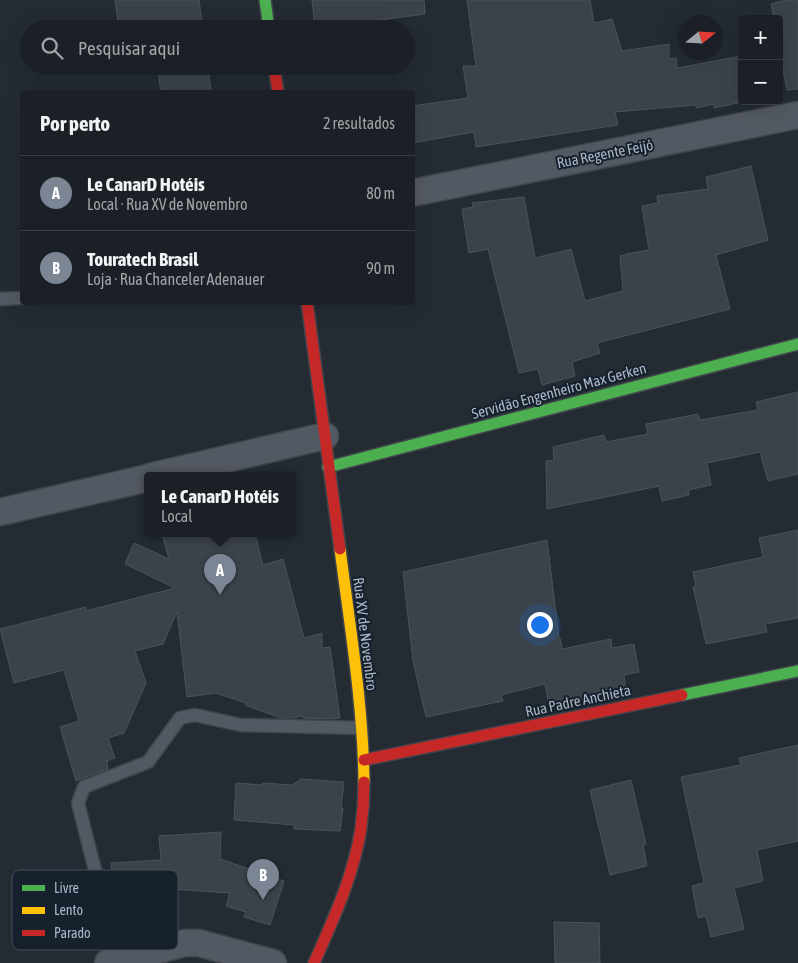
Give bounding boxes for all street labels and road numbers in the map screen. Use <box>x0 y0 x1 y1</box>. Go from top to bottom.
street label: Rua Regente Feijó <box>555 136 655 171</box>
street label: Servidão Engenheiro Max Gerken <box>470 359 648 422</box>
street label: Rua XV de Novembro <box>350 576 381 691</box>
street label: Rua Padre Anchieta <box>524 681 632 720</box>

